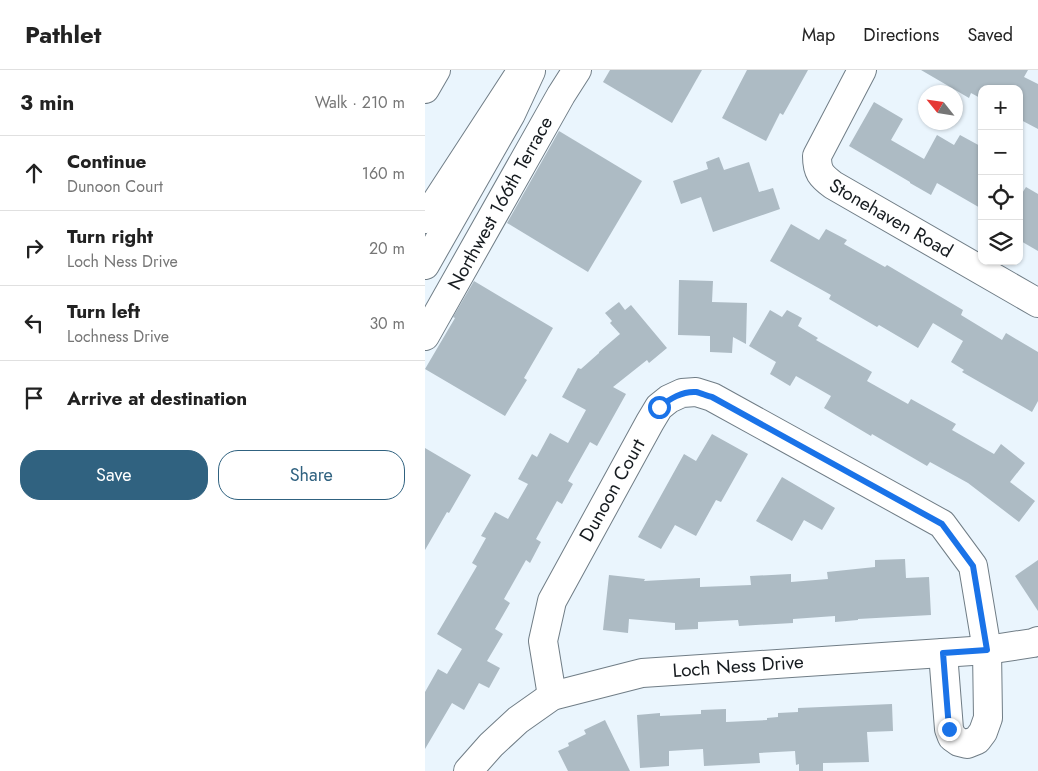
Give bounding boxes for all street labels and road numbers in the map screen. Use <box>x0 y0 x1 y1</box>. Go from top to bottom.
street label: Northwest 166th Terrace <box>441 111 559 295</box>
street label: Stonehaven Road <box>824 172 958 264</box>
street label: Dunoon Court <box>573 433 652 546</box>
street label: Loch Ness Drive <box>671 648 805 684</box>

